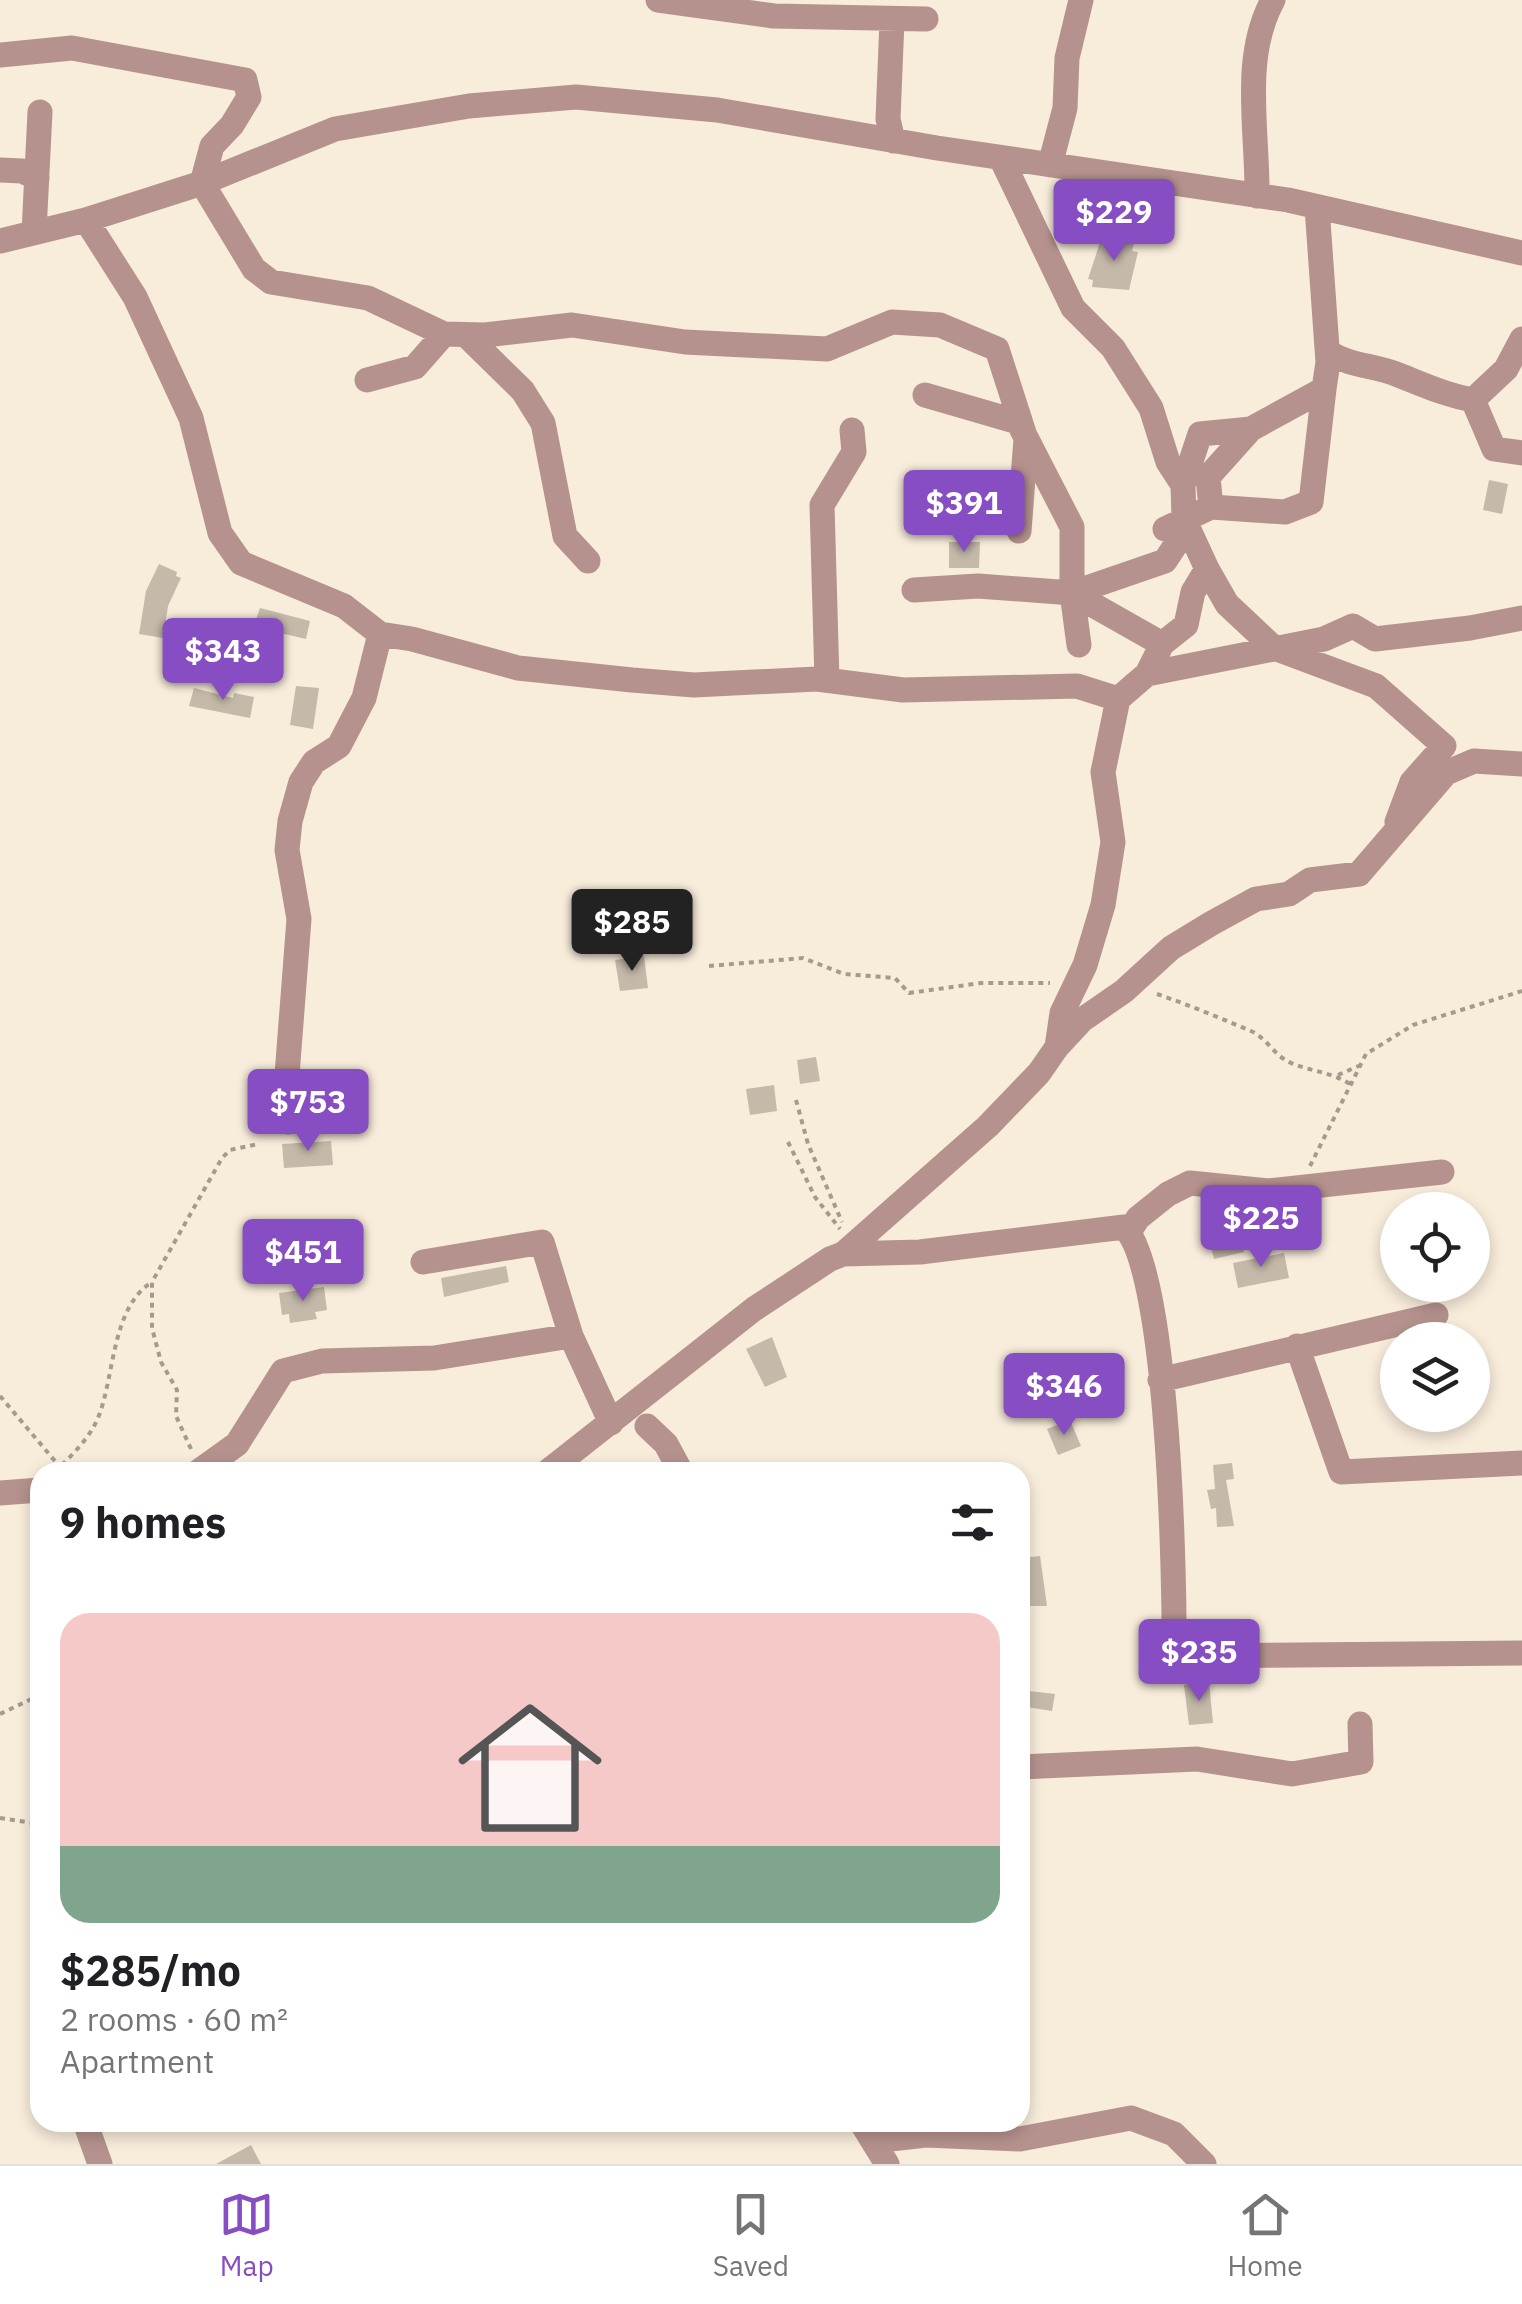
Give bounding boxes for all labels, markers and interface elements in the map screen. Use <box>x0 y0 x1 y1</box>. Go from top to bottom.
pin: $229 <box>1055 179 1173 264</box>
text: $229 <box>1076 190 1152 232</box>
pin: $391 <box>905 470 1023 555</box>
text: $391 <box>926 481 1002 523</box>
pin: $343 <box>164 618 282 703</box>
text: $343 <box>185 629 261 671</box>
pin: $285 <box>573 889 691 974</box>
text: $285 <box>594 900 670 942</box>
pin: $753 <box>249 1069 367 1154</box>
text: $753 <box>270 1080 346 1122</box>
pin: $225 <box>1202 1185 1320 1270</box>
map controls <box>1380 1192 1490 1432</box>
button: locate <box>1380 1192 1490 1302</box>
text: $225 <box>1223 1196 1299 1238</box>
pin: $451 <box>244 1219 362 1304</box>
text: $451 <box>265 1230 341 1272</box>
button: layers <box>1380 1322 1490 1432</box>
pin: $346 <box>1005 1353 1123 1438</box>
text: $346 <box>1026 1364 1102 1406</box>
text: 9 homes <box>60 1495 226 1550</box>
icon: filters <box>945 1495 1000 1550</box>
pin: $235 <box>1140 1619 1258 1704</box>
text: $235 <box>1161 1630 1237 1672</box>
icon: home <box>440 1678 620 1858</box>
text: $285/mo <box>60 1943 241 1998</box>
text: 2 rooms · 60 m² <box>60 1998 288 2040</box>
text: Apartment <box>60 2040 214 2082</box>
tab: Map <box>219 2187 274 2284</box>
tab: Saved <box>713 2187 789 2284</box>
tab: Home <box>1227 2187 1303 2284</box>

